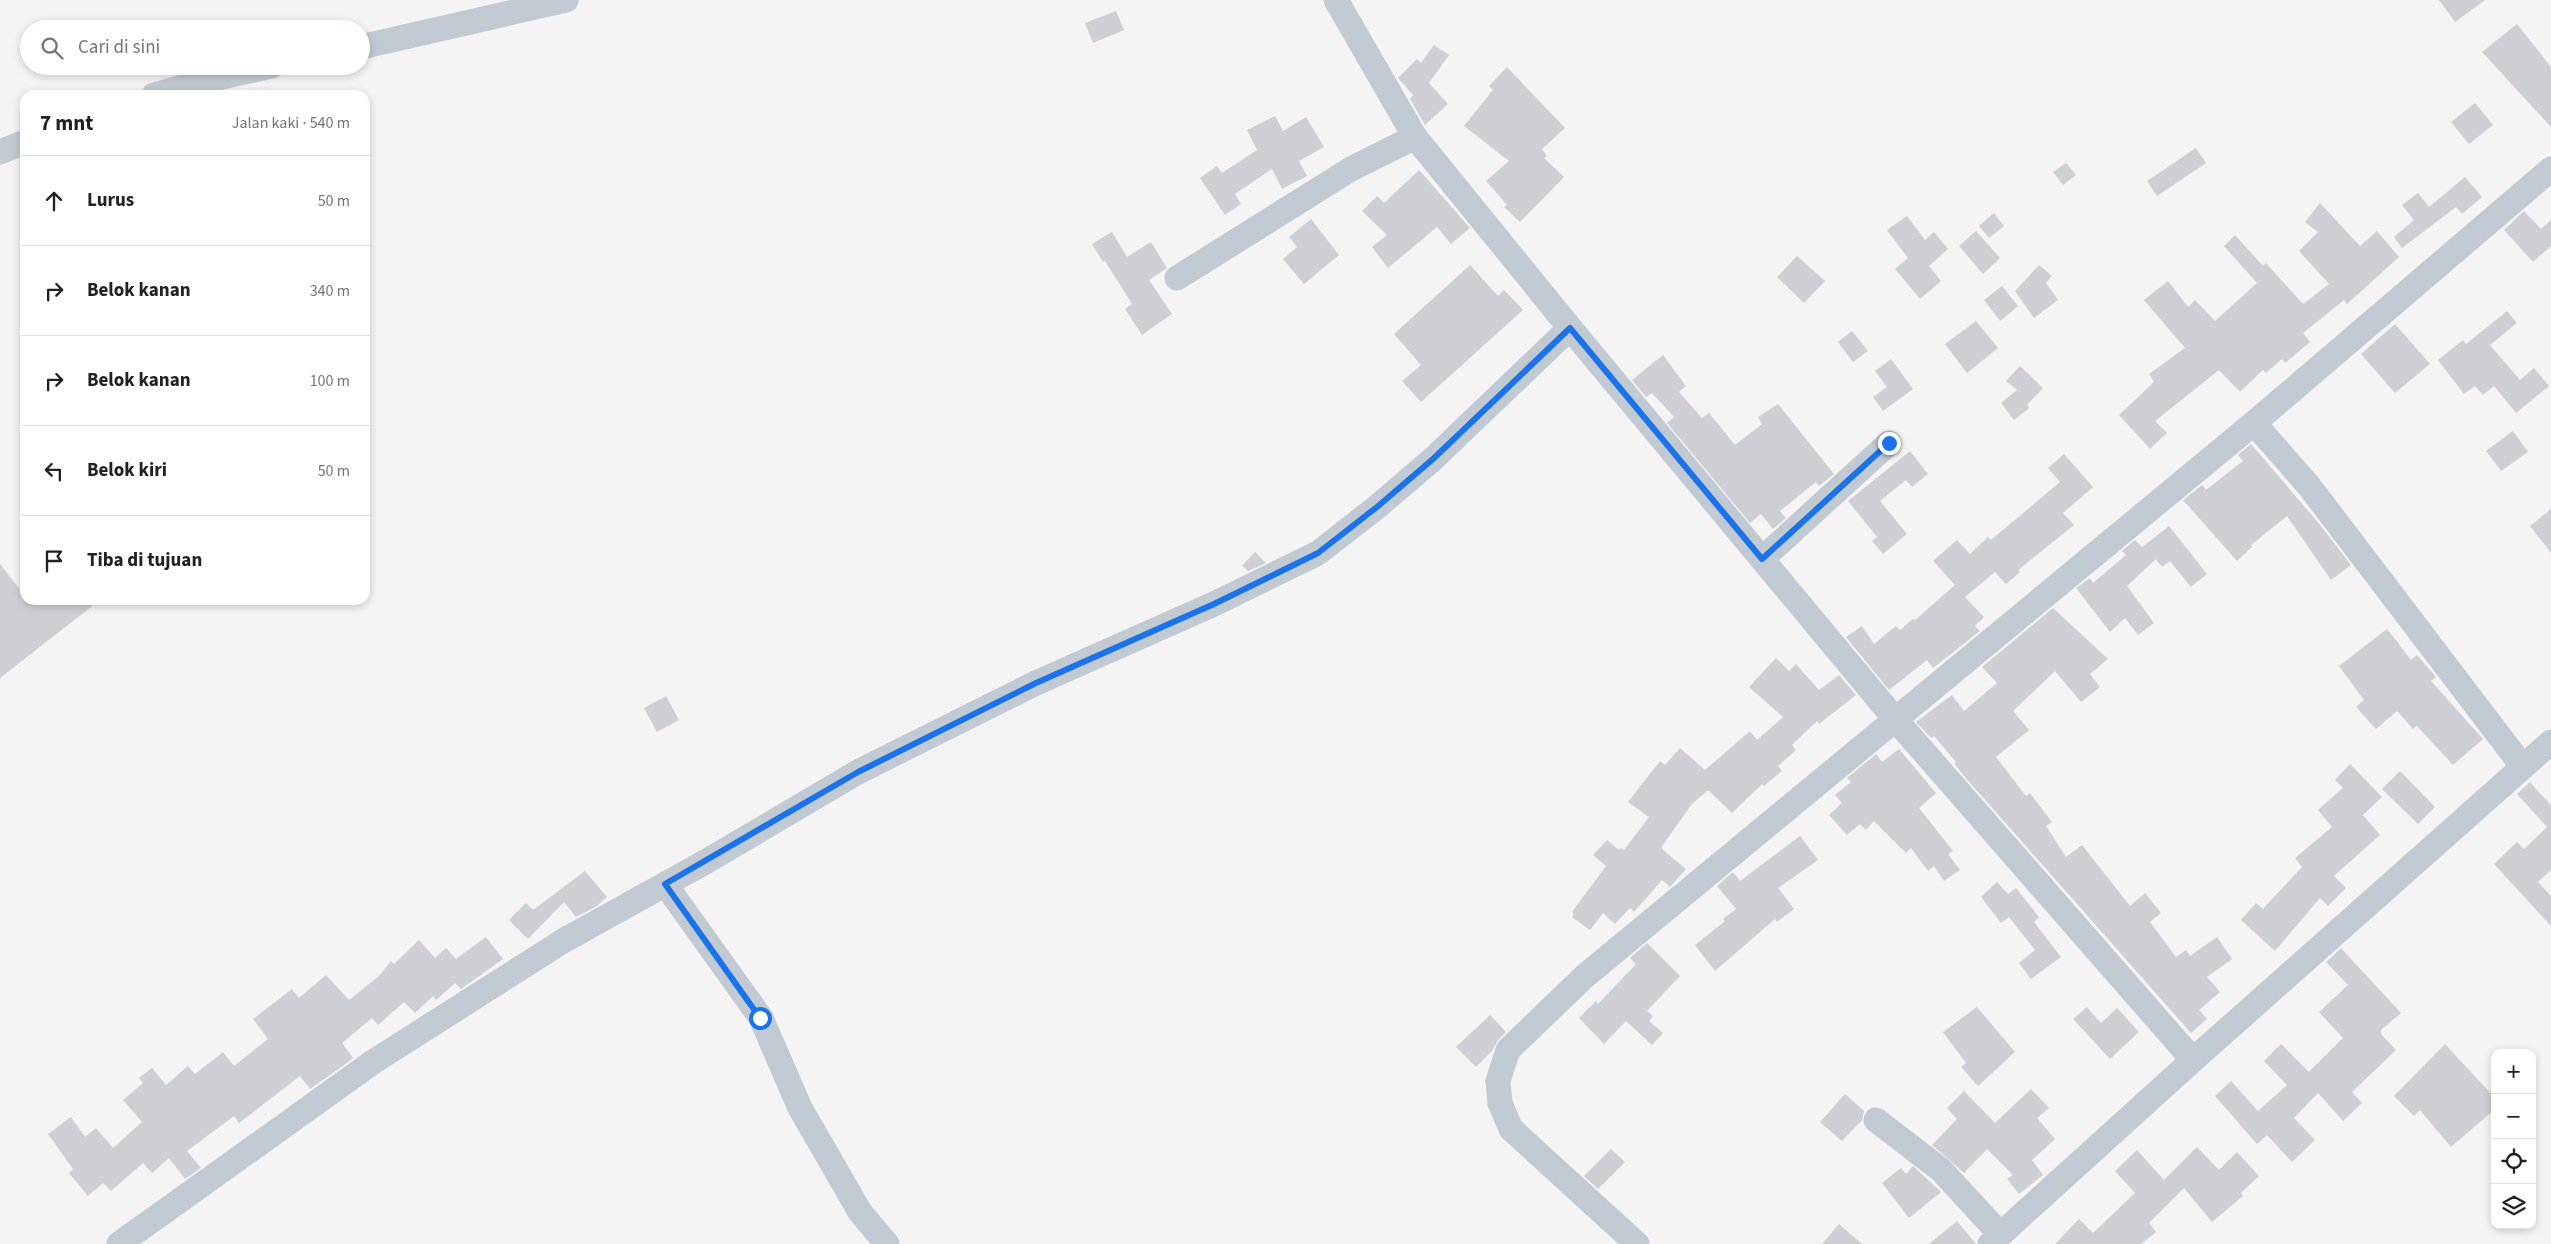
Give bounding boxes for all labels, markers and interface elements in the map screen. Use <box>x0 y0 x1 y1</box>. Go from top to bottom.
search box <box>20 20 370 75</box>
icon: search <box>38 34 66 62</box>
text: Cari di sini <box>78 34 160 61</box>
text: 7 mnt <box>40 108 93 138</box>
text: Jalan kaki · 540 m <box>232 112 350 134</box>
icon: ahead <box>40 187 68 215</box>
text: Lurus <box>87 187 134 214</box>
text: 50 m <box>318 190 350 212</box>
icon: right <box>40 277 68 305</box>
text: Belok kanan <box>87 277 191 304</box>
text: 340 m <box>310 280 350 302</box>
icon: right <box>40 367 68 395</box>
text: Belok kanan <box>87 367 191 394</box>
text: 100 m <box>310 370 350 392</box>
route end <box>1878 432 1901 455</box>
icon: left <box>40 457 68 485</box>
text: Belok kiri <box>87 457 167 484</box>
text: 50 m <box>318 460 350 482</box>
icon: arrive <box>40 547 68 575</box>
text: Tiba di tujuan <box>87 547 202 574</box>
route start <box>749 1007 772 1030</box>
map controls <box>2491 1049 2536 1229</box>
button: + <box>2491 1049 2536 1094</box>
button: − <box>2491 1094 2536 1139</box>
button: locate <box>2491 1139 2536 1184</box>
button: layers <box>2491 1184 2536 1229</box>

